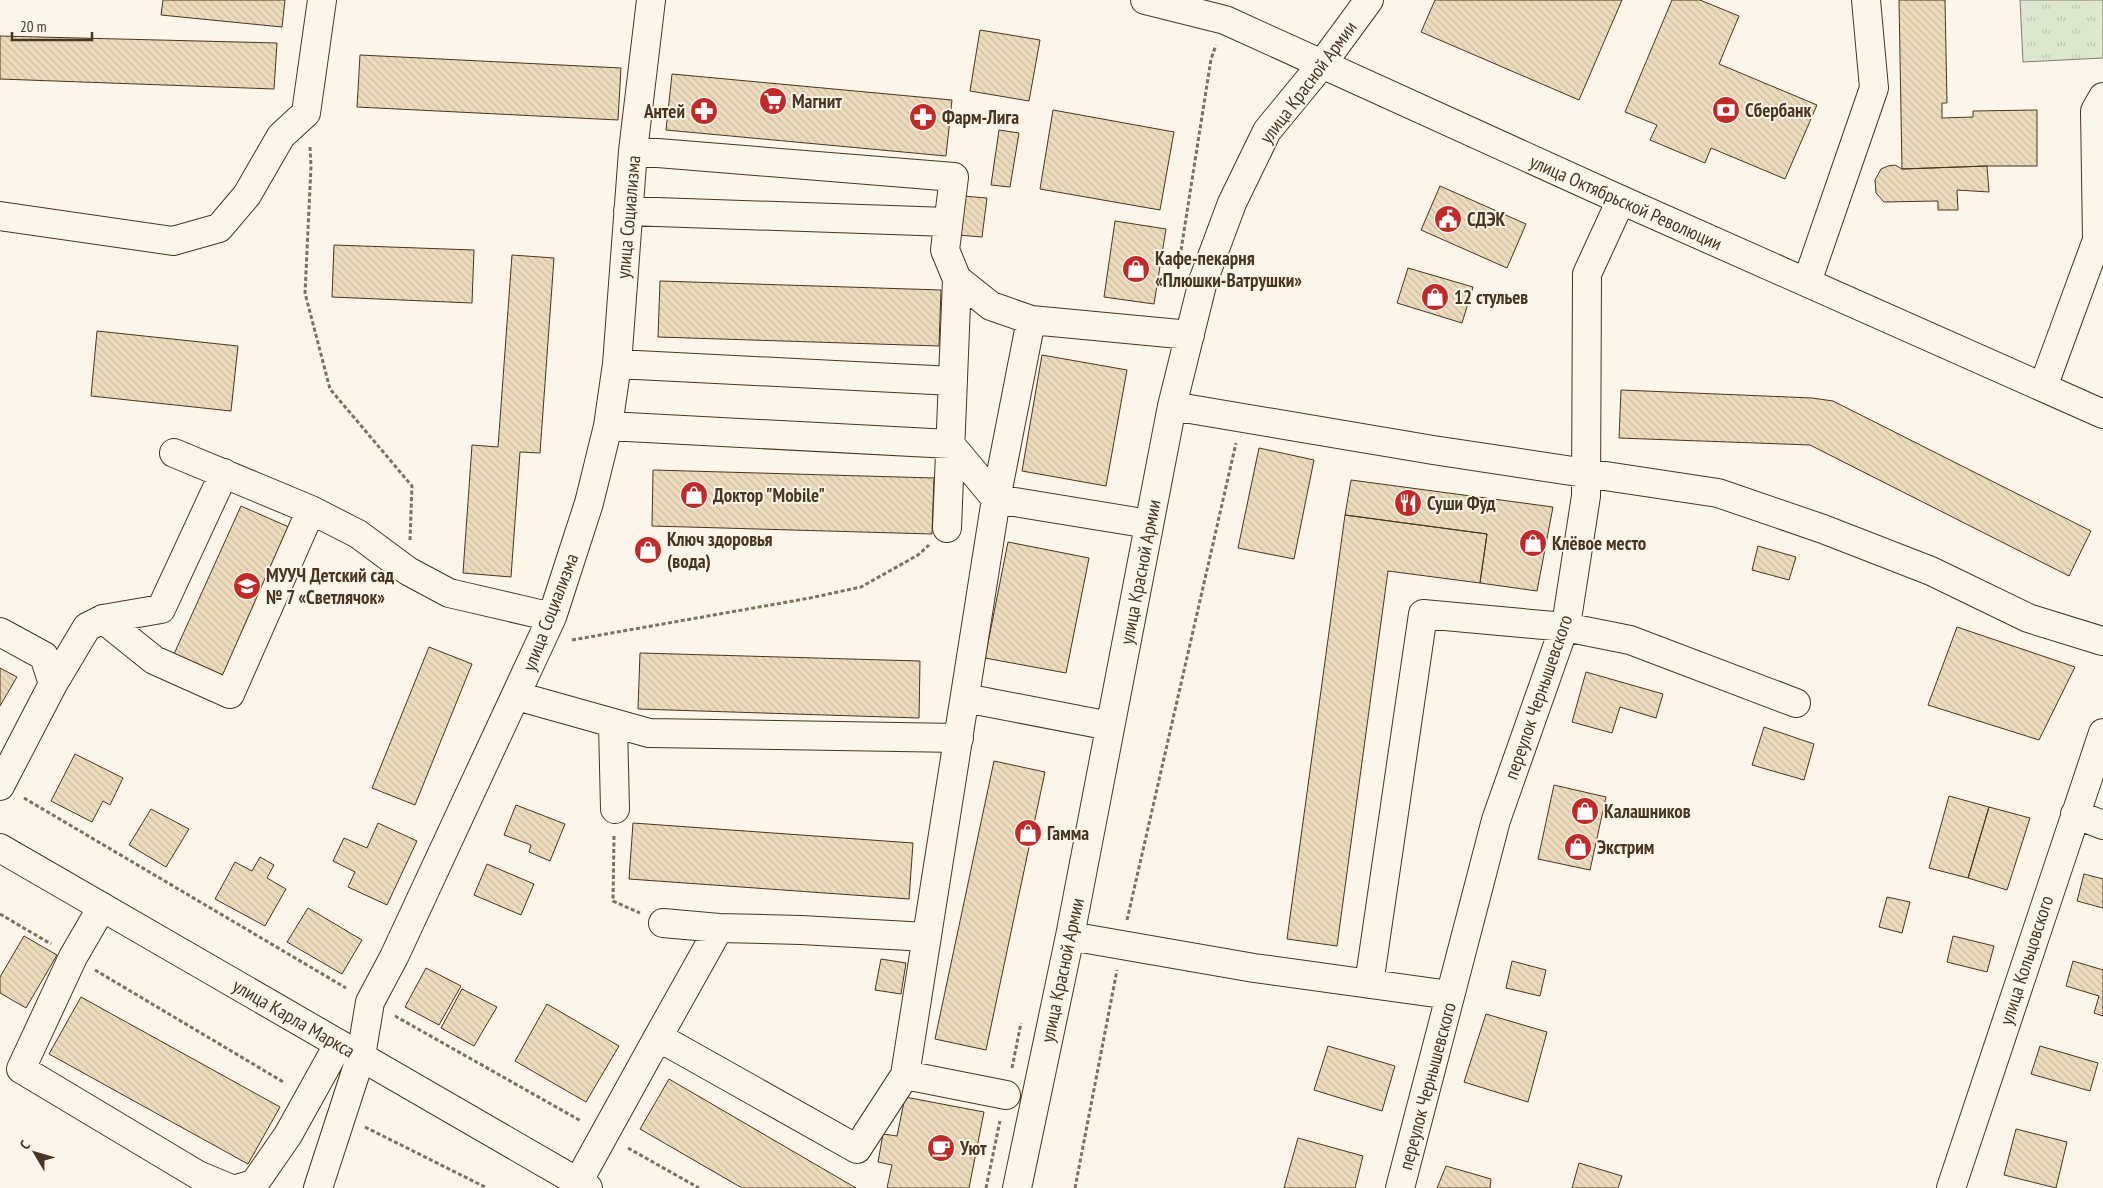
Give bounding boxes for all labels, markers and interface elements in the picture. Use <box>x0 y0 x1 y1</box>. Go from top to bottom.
scale bar <box>12 10 92 42</box>
street label: улица Красной Армии <box>1254 16 1362 148</box>
text: 20 m <box>20 17 46 36</box>
supermarket icon: Магнит <box>758 86 788 116</box>
place label: Магнит <box>792 89 842 113</box>
bank icon: Сбербанк <box>1711 95 1741 125</box>
pharmacy icon: Антей <box>689 96 719 126</box>
place label: Сбербанк <box>1745 98 1812 122</box>
place label: Антей <box>643 99 685 123</box>
pharmacy icon: Фарм-Лига <box>908 102 938 132</box>
place label: Фарм-Лига <box>942 105 1019 129</box>
street label: улица Октябрьской Революции <box>1526 149 1726 255</box>
street label: улица Социализма <box>611 154 645 280</box>
public building icon: СДЭК <box>1433 204 1463 234</box>
place label: СДЭК <box>1467 207 1506 231</box>
place label: Кафе-пекарня «Плюшки-Ватрушки» <box>1155 246 1302 292</box>
shop icon: Кафе-пекарня «Плюшки-Ватрушки» <box>1121 254 1151 284</box>
shop icon: 12 стульев <box>1420 282 1450 312</box>
place label: 12 стульев <box>1454 285 1528 309</box>
shop icon: Доктор "Mobile" <box>679 480 709 510</box>
place label: Доктор "Mobile" <box>713 483 825 507</box>
restaurant icon: Суши Фуд <box>1393 488 1423 518</box>
place label: Суши Фуд <box>1427 491 1496 515</box>
street label: улица Красной Армии <box>1114 497 1166 647</box>
place label: Ключ здоровья (вода) <box>667 527 773 573</box>
shop icon: Клёвое место <box>1518 528 1548 558</box>
place label: Клёвое место <box>1552 531 1646 555</box>
shop icon: Ключ здоровья (вода) <box>633 535 663 565</box>
street label: улица Социализма <box>517 550 583 674</box>
place label: МУУЧ Детский сад № 7 «Светлячок» <box>266 563 394 609</box>
school or university icon: МУУЧ Детский сад № 7 «Светлячок» <box>232 571 262 601</box>
street label: переулок Чернышевского <box>1499 612 1577 782</box>
shop icon: Калашников <box>1570 796 1600 826</box>
place label: Калашников <box>1604 799 1691 823</box>
shop icon: Гамма <box>1013 818 1043 848</box>
place label: Гамма <box>1047 821 1089 845</box>
shop icon: Экстрим <box>1563 832 1593 862</box>
place label: Экстрим <box>1597 835 1654 859</box>
street label: улица Кольцовского <box>1994 892 2058 1028</box>
street label: улица Красной Армии <box>1035 896 1089 1044</box>
street label: улица Карла Маркса <box>229 973 359 1063</box>
street label: переулок Чернышевского <box>1393 1000 1461 1172</box>
north arrow <box>10 1128 60 1178</box>
cafe icon: Уют <box>926 1133 956 1163</box>
text: С <box>16 1136 34 1153</box>
place label: Уют <box>959 1136 987 1160</box>

